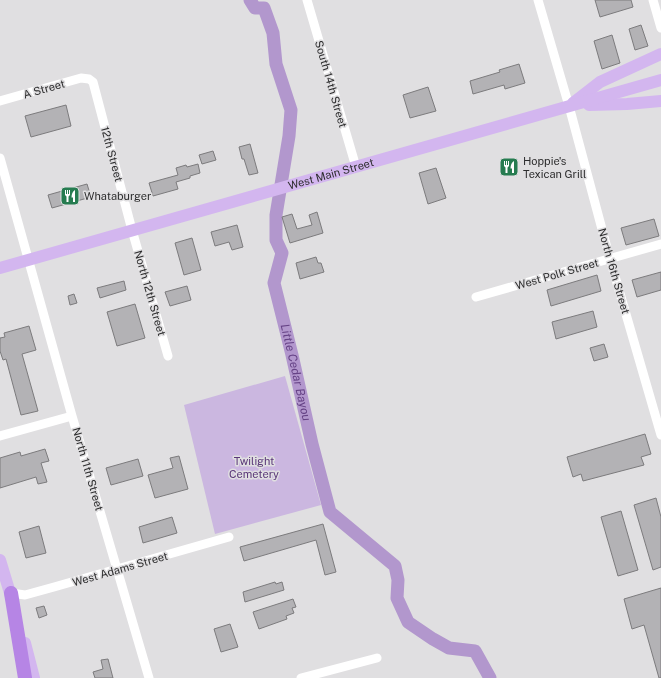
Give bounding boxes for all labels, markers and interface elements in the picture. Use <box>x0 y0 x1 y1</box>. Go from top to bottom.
street label: South 14th Street <box>313 39 349 129</box>
street label: A Street <box>22 77 66 101</box>
street label: 12th Street <box>99 125 125 183</box>
place label: Hoppie's Texican Grill <box>523 155 586 180</box>
street label: West Main Street <box>287 156 375 192</box>
restaurant icon: Hoppie's Texican Grill <box>498 156 520 178</box>
restaurant icon: Whataburger <box>59 185 81 207</box>
place label: Whataburger <box>84 190 151 202</box>
street label: North 16th Street <box>596 227 632 315</box>
street label: North 12th Street <box>132 249 168 337</box>
street label: West Polk Street <box>514 256 600 292</box>
water label: Little Cedar Bayou <box>277 322 314 423</box>
street label: North 11th Street <box>70 426 106 512</box>
park label: Twilight Cemetery <box>229 455 279 480</box>
street label: West Adams Street <box>71 550 169 588</box>

